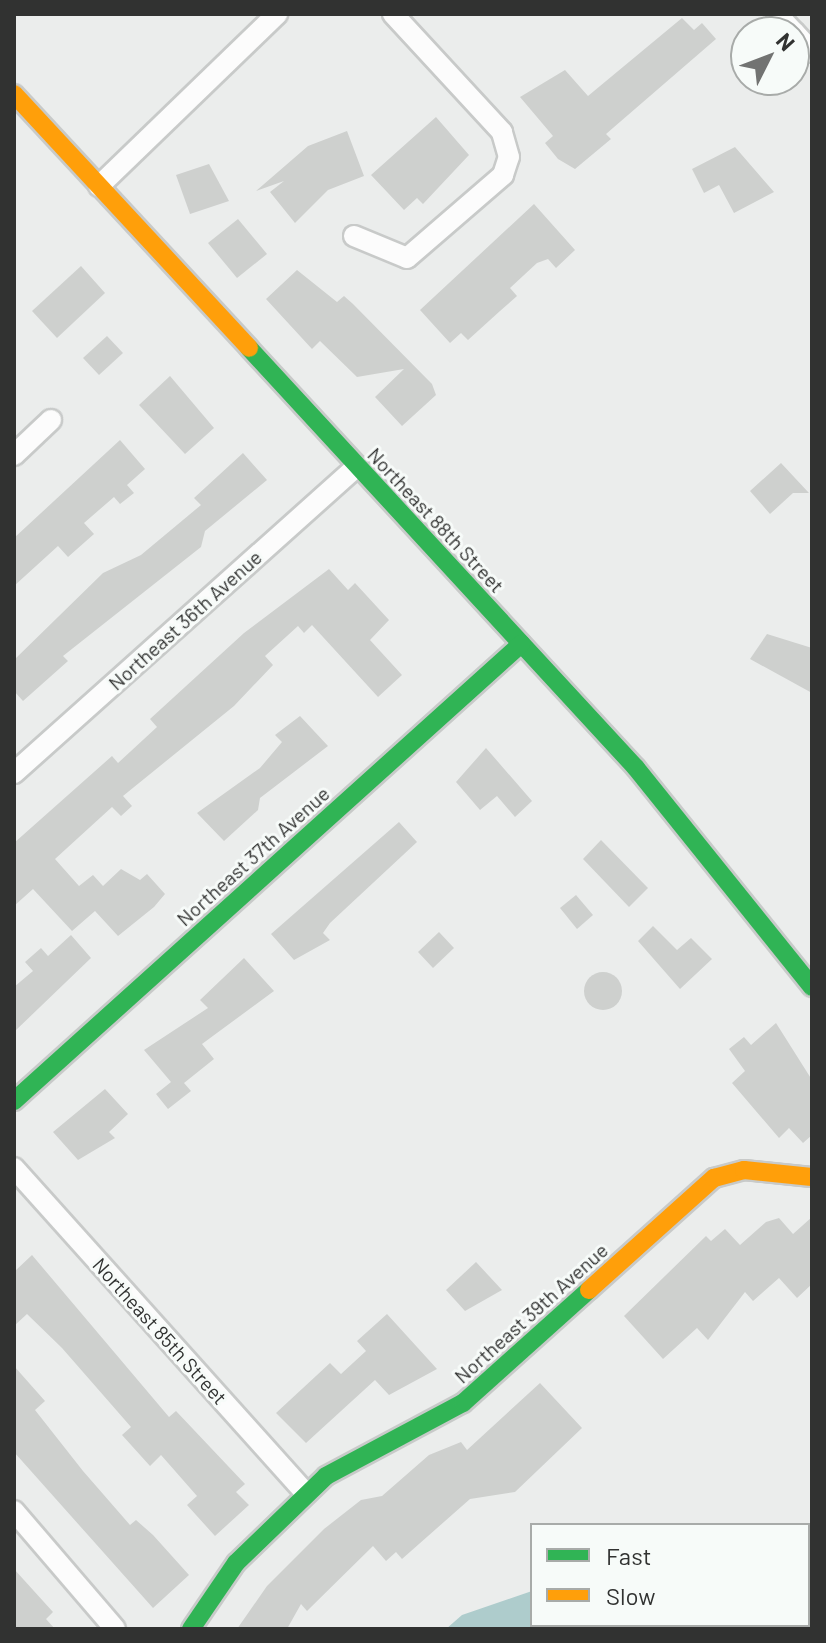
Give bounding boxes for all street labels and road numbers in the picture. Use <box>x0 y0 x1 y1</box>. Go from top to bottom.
street label: Northeast 88th Street <box>363 443 509 597</box>
street label: Northeast 36th Avenue <box>103 545 267 695</box>
street label: Northeast 37th Avenue <box>172 781 334 931</box>
street label: Northeast 39th Avenue <box>449 1238 613 1388</box>
street label: Northeast 85th Street <box>88 1253 232 1409</box>

